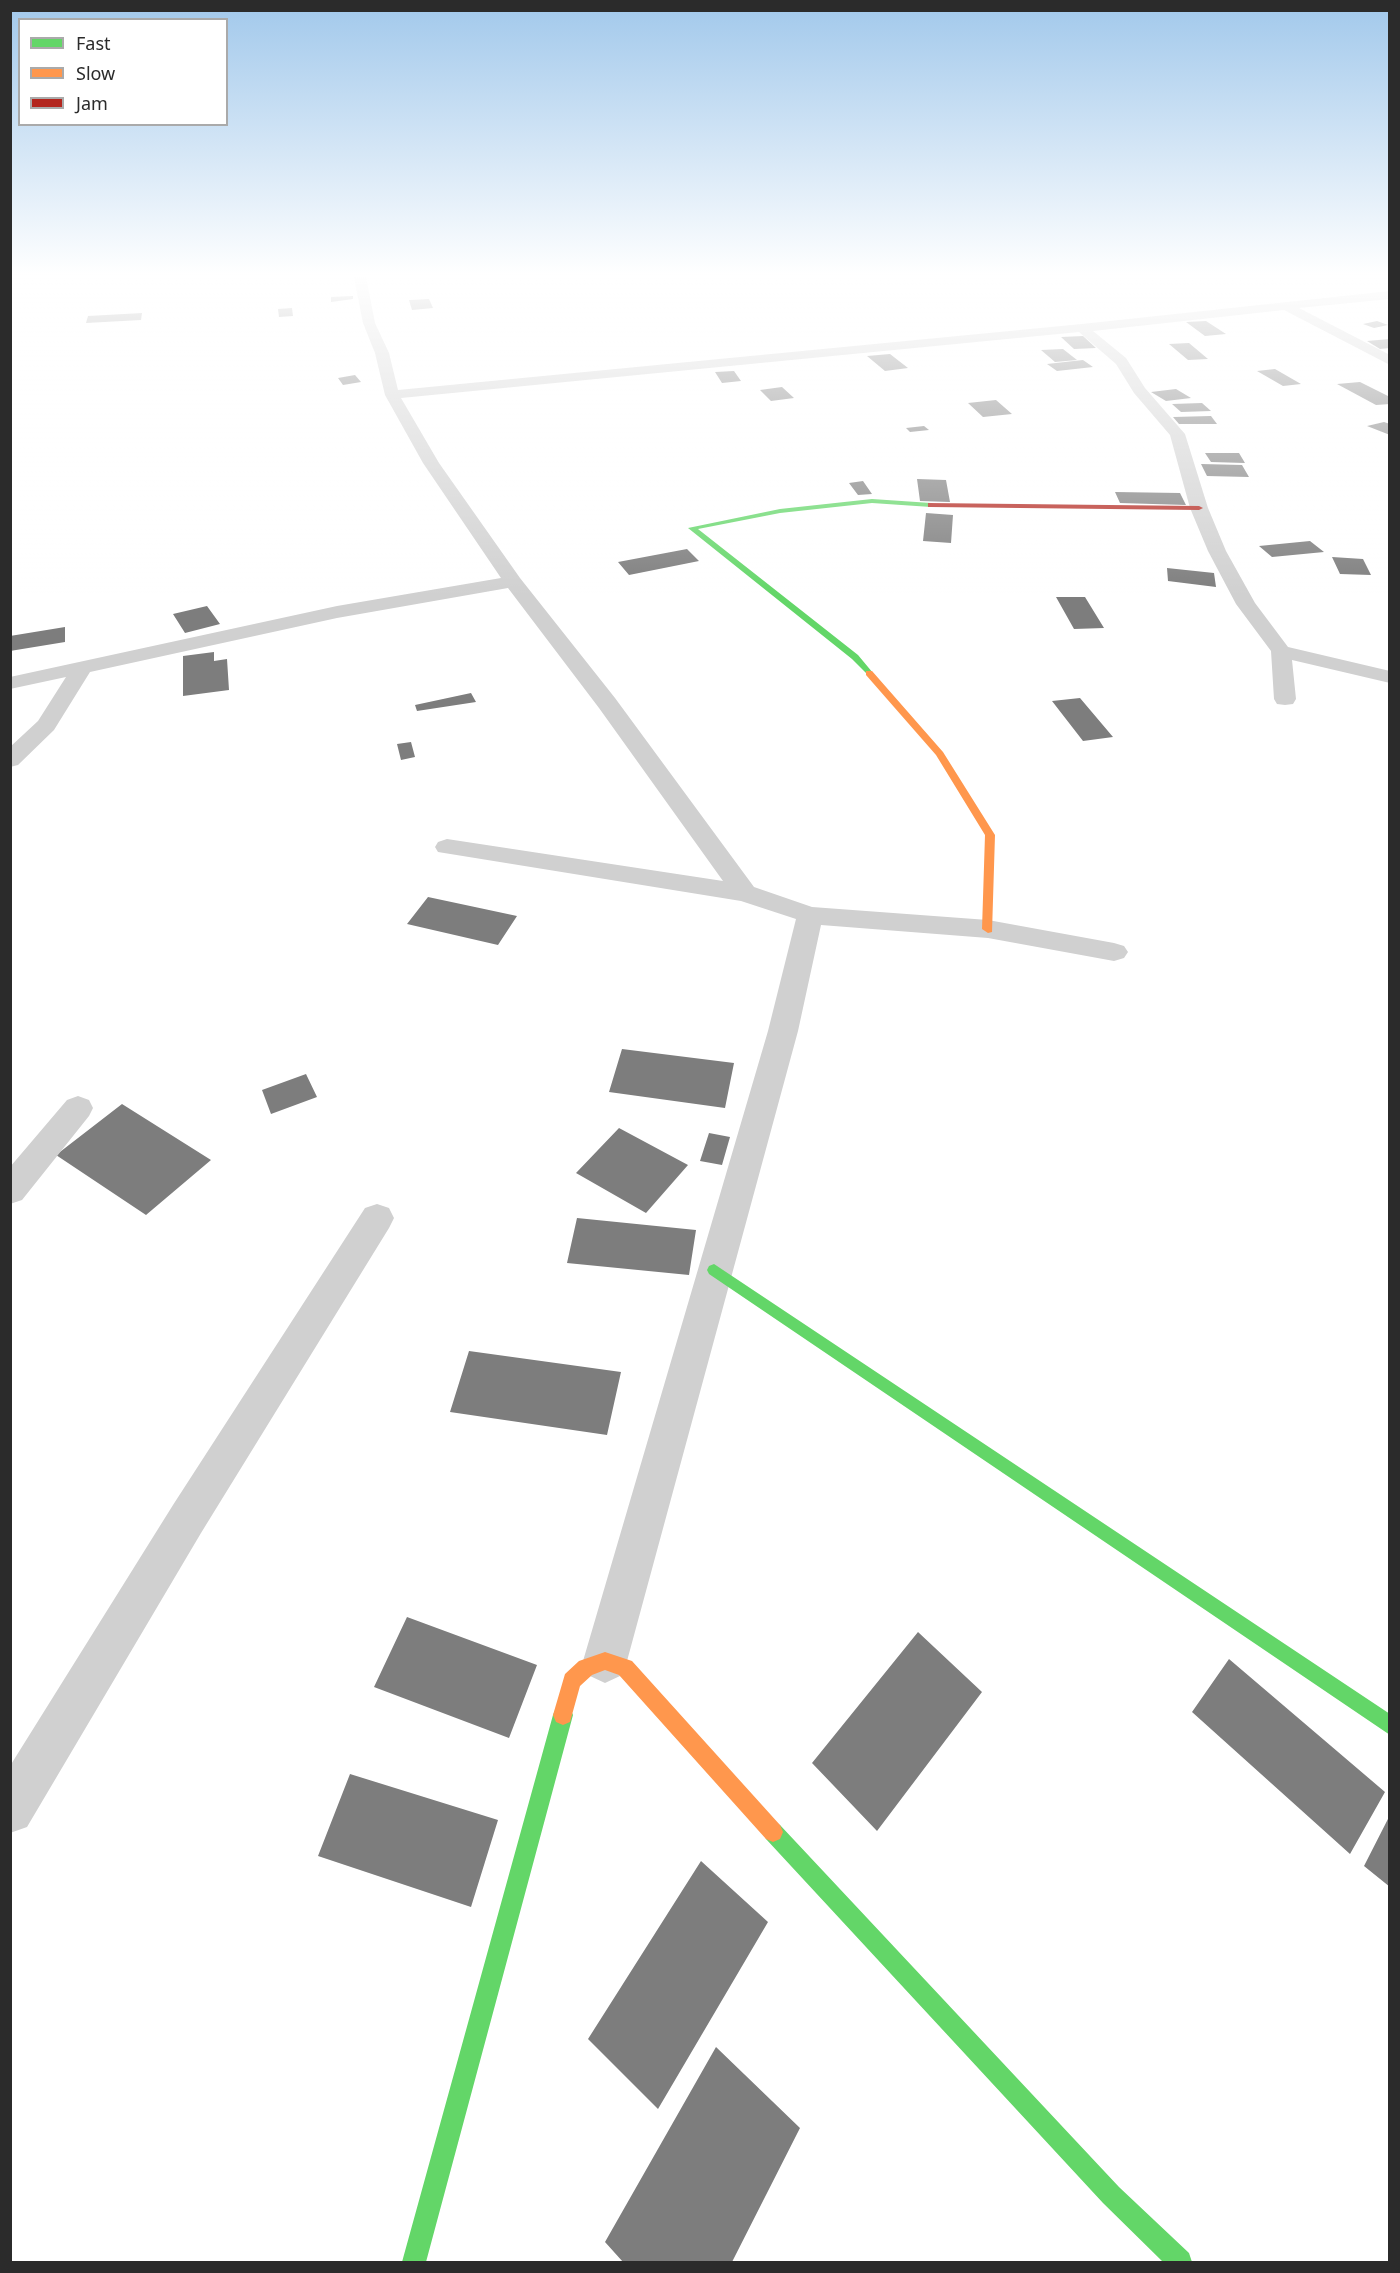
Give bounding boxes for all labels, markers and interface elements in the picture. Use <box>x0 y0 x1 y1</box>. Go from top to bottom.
legend <box>18 18 228 126</box>
text: Fast <box>76 31 111 55</box>
text: Slow <box>76 61 115 85</box>
text: Jam <box>76 91 108 115</box>

